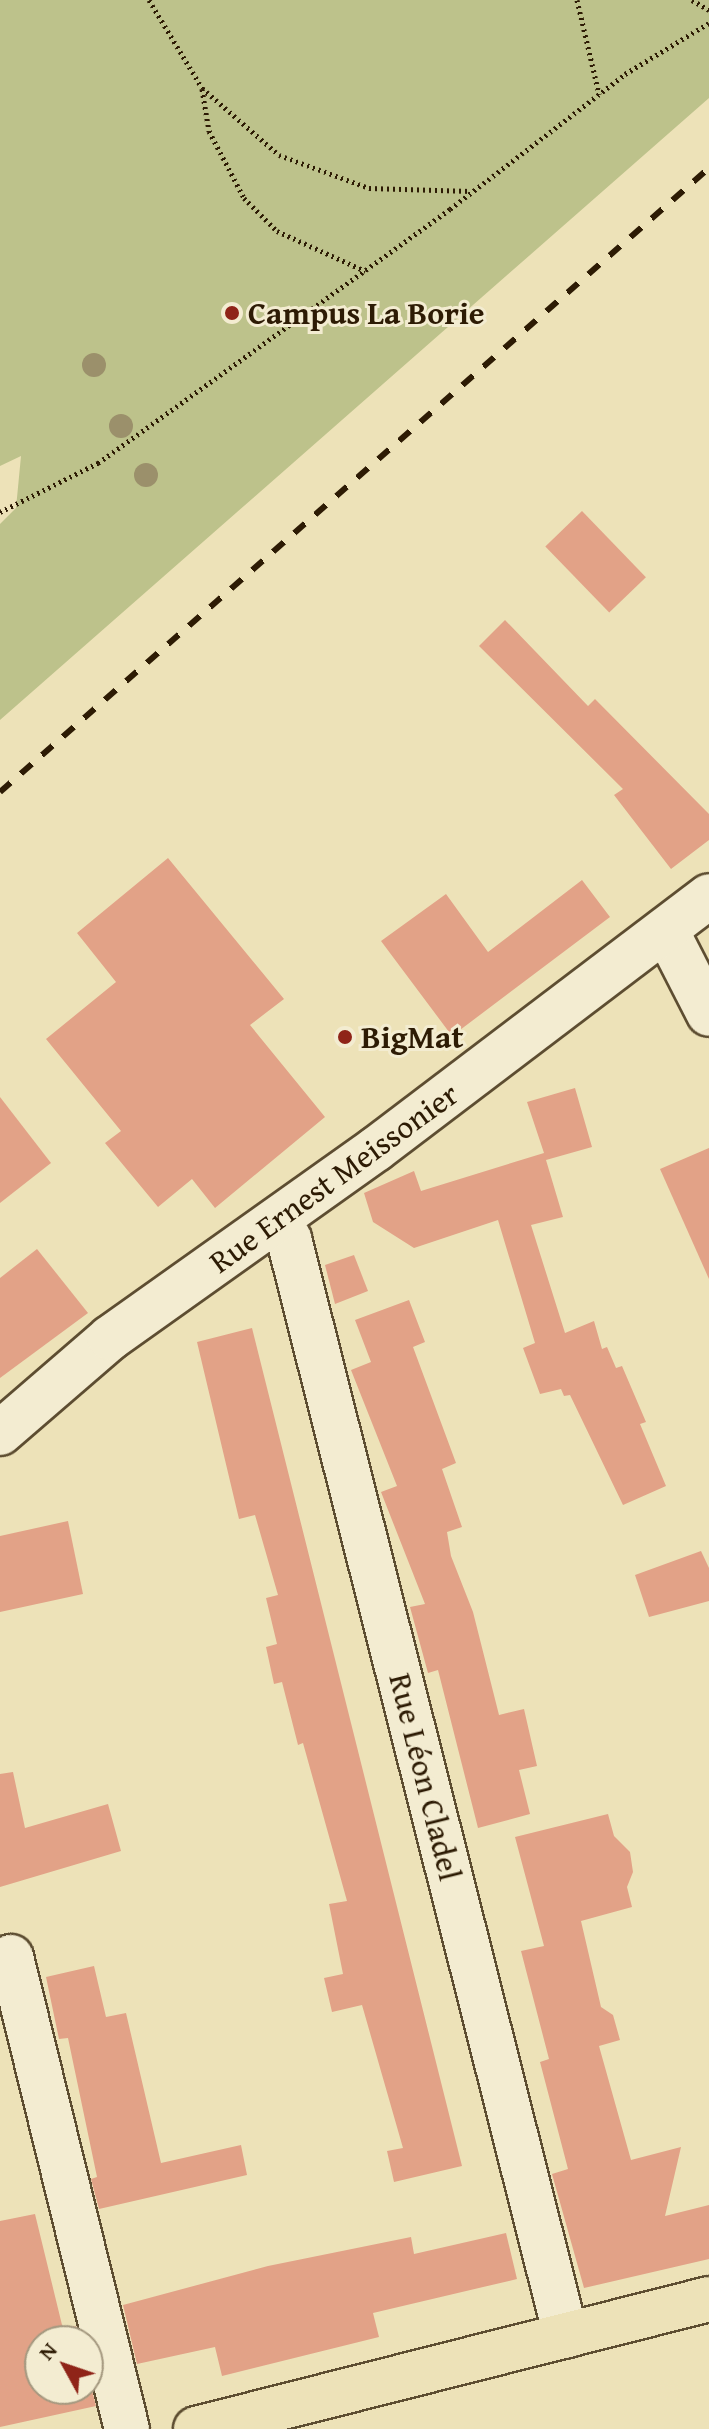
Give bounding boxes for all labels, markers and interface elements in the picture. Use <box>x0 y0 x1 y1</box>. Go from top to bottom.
place label: Campus La Borie <box>248 294 485 332</box>
marker: Campus La Borie <box>223 304 241 322</box>
place label: BigMat <box>361 1018 464 1056</box>
marker: BigMat <box>336 1028 354 1046</box>
street label: Rue Ernest Meissonier <box>202 1075 466 1281</box>
street label: Rue Léon Cladel <box>381 1669 469 1885</box>
north arrow <box>24 2325 104 2405</box>
text: N <box>30 2335 64 2367</box>

